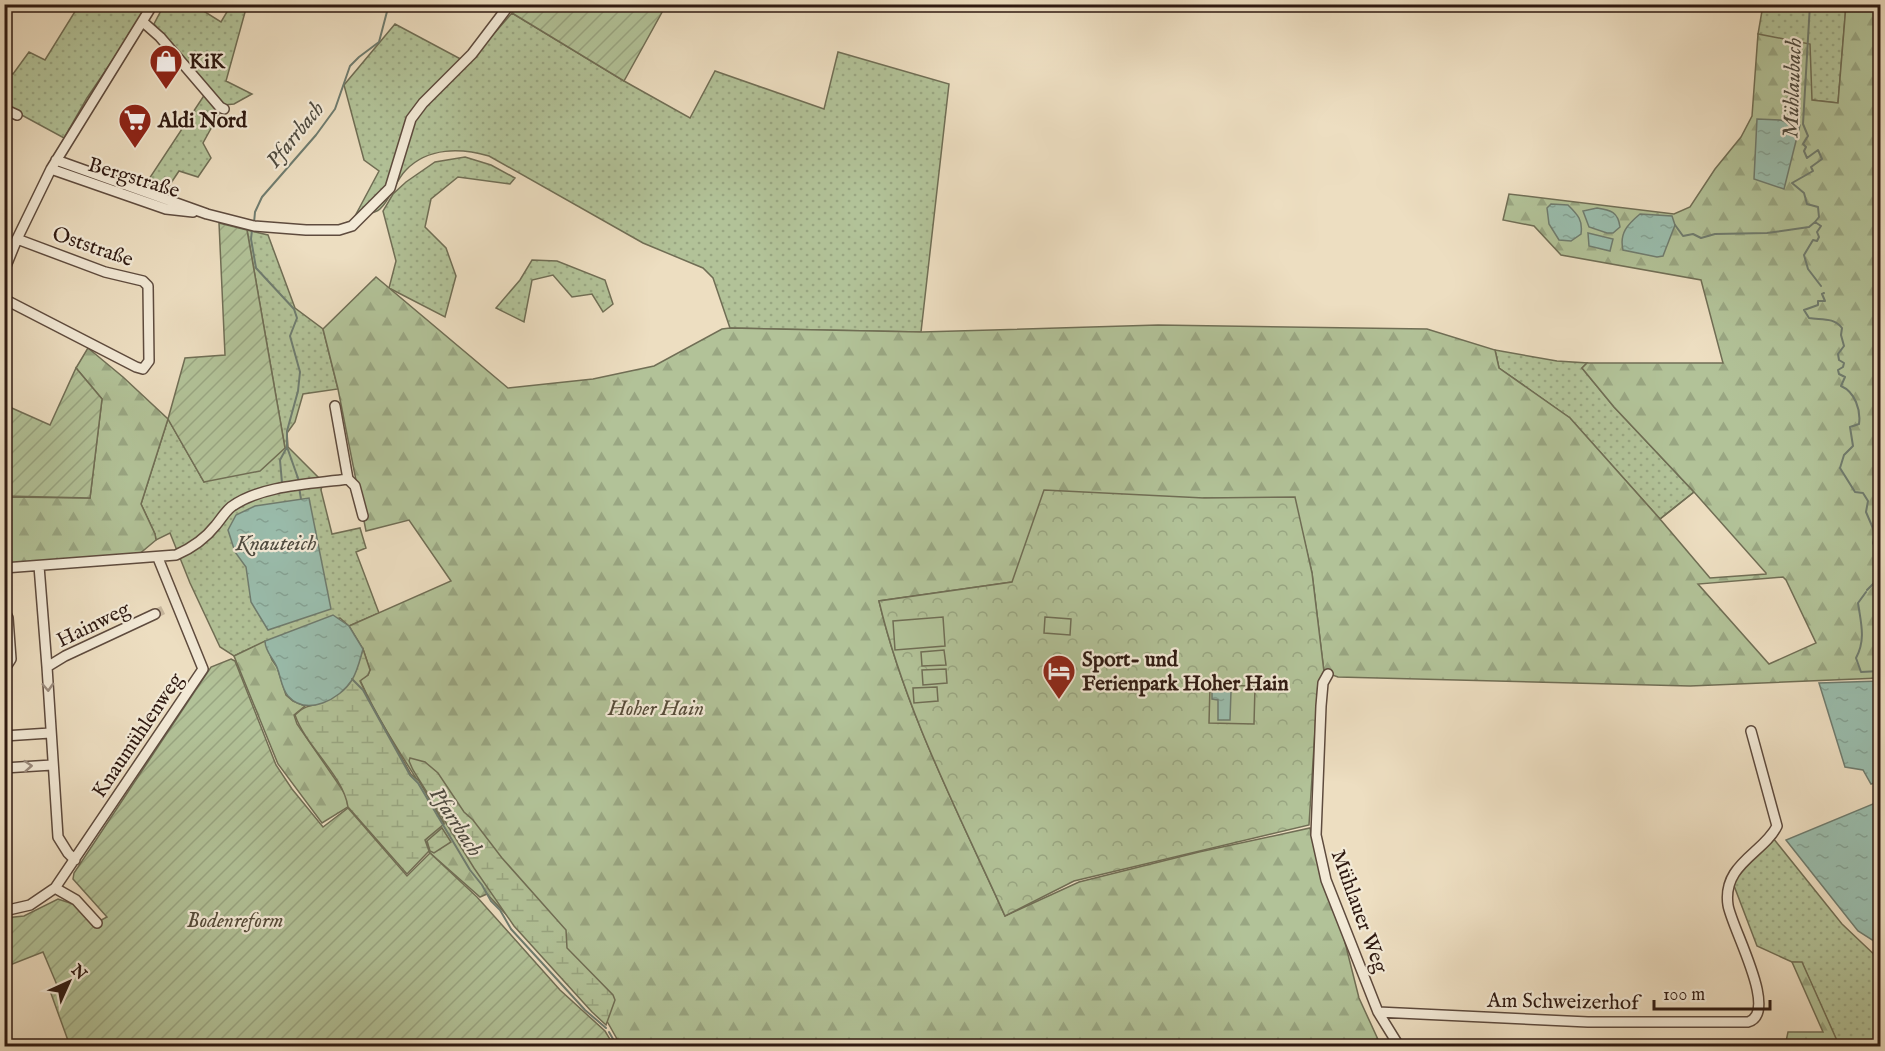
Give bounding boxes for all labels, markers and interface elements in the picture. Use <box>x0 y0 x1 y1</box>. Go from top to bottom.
water label: Mühlaubach <box>1777 37 1809 139</box>
shop icon: KiK <box>148 43 184 90</box>
place label: KiK <box>189 49 226 76</box>
water label: Pfarrbach <box>260 96 331 174</box>
supermarket icon: Aldi Nord <box>117 102 153 149</box>
place label: Aldi Nord <box>157 108 248 135</box>
street label: Bergstraße <box>84 152 183 205</box>
street label: Oststraße <box>48 221 137 274</box>
water label: Knauteich <box>234 530 317 558</box>
street label: Hainweg <box>52 596 135 655</box>
place label: Sport- und Ferienpark Hoher Hain <box>1082 647 1289 698</box>
hotel icon: Sport- und Ferienpark Hoher Hain <box>1041 653 1077 700</box>
street label: Knaumühlenweg <box>86 667 190 804</box>
one-way arrow <box>42 683 55 692</box>
park label: Hoher Hain <box>607 696 704 723</box>
one-way arrow <box>24 760 33 773</box>
water label: Pfarrbach <box>422 782 488 862</box>
street label: Mühlauer Weg <box>1324 846 1394 977</box>
park label: Bodenreform <box>186 908 284 935</box>
north arrow <box>39 952 99 1012</box>
text: N <box>66 960 90 985</box>
scale bar <box>1654 973 1770 1011</box>
text: 100 m <box>1663 984 1705 1007</box>
street label: Am Schweizerhof <box>1486 988 1642 1017</box>

